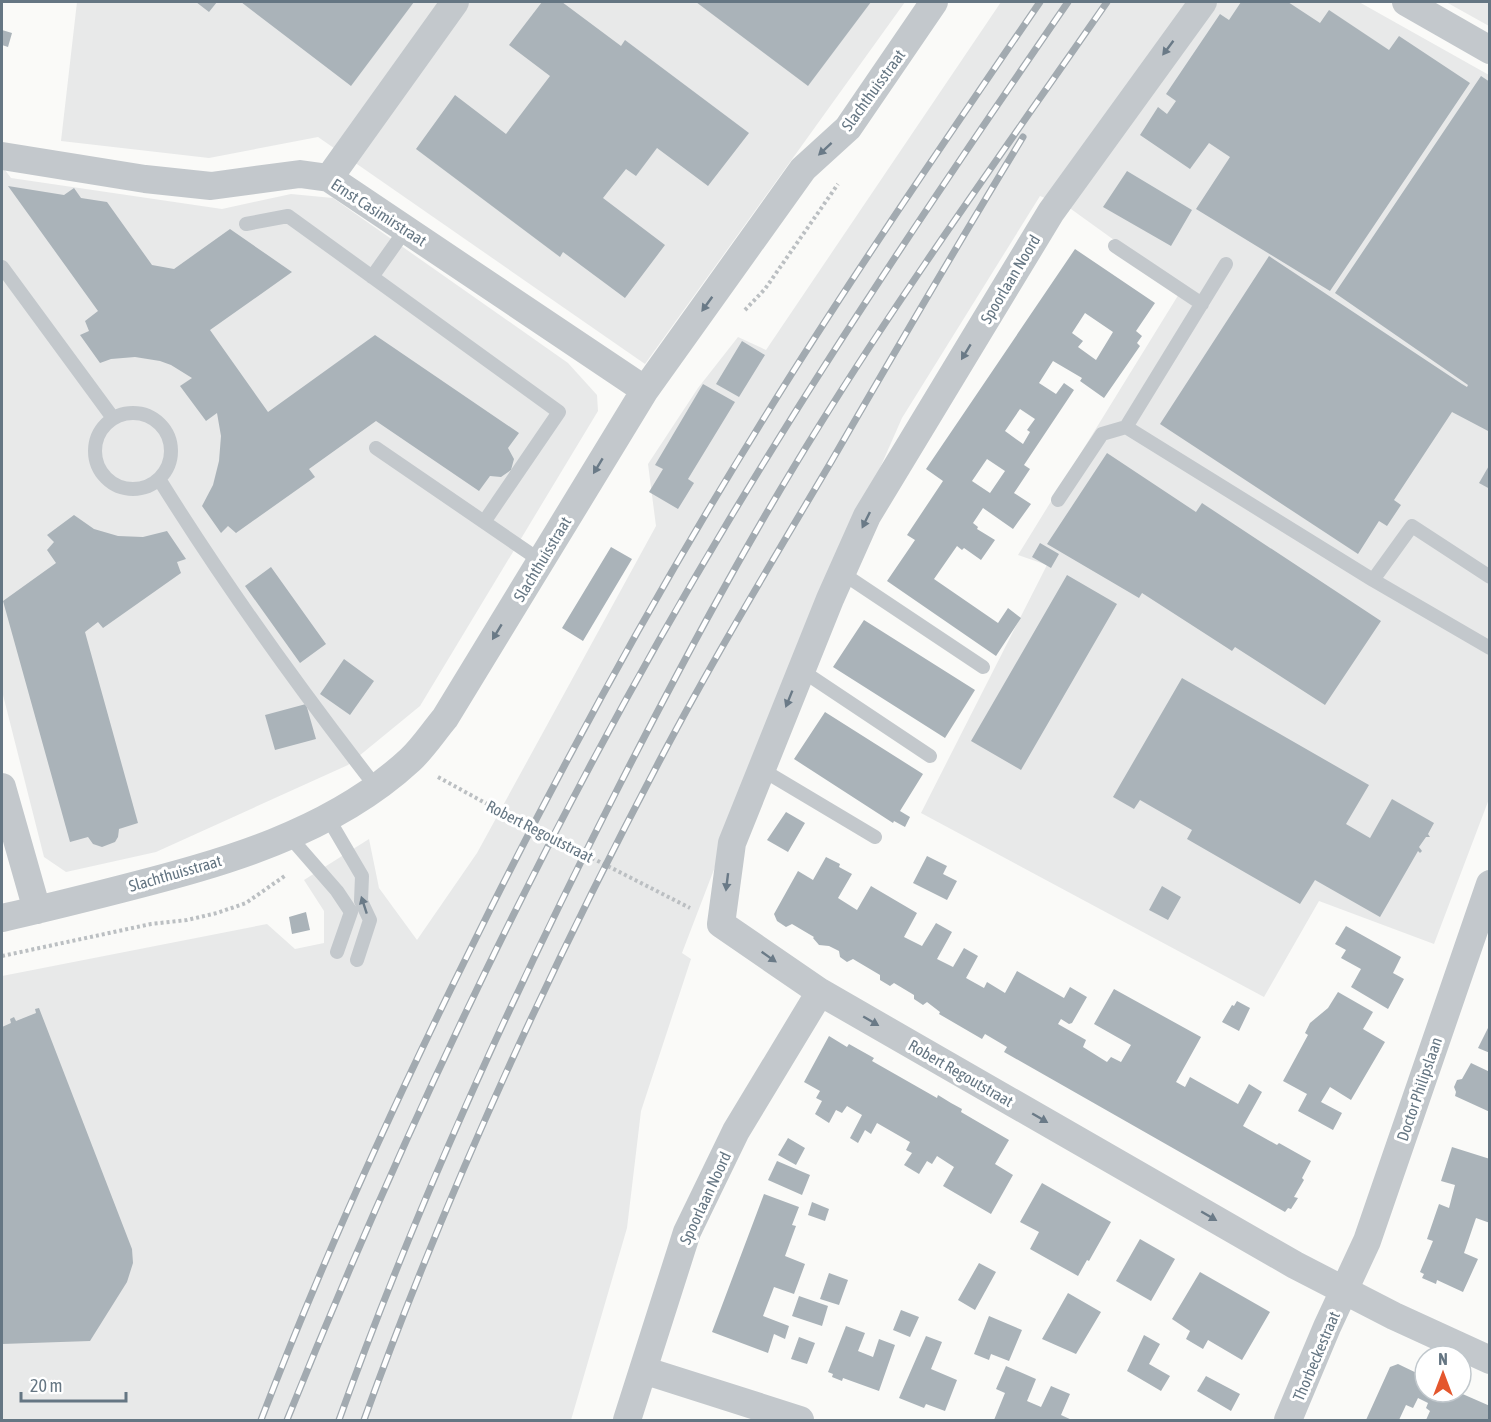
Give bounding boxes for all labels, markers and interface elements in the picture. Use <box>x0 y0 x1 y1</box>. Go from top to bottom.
one-way arrow <box>1163 41 1175 56</box>
street label: Slachthuisstraat <box>838 46 909 134</box>
one-way arrow <box>818 142 833 155</box>
street label: Ernst Casimirstraat <box>328 175 430 250</box>
street label: Spoorlaan Noord <box>977 232 1044 327</box>
one-way arrow <box>701 296 713 311</box>
one-way arrow <box>960 344 971 360</box>
one-way arrow <box>593 458 604 474</box>
one-way arrow <box>862 511 871 528</box>
street label: Slachthuisstraat <box>510 513 575 605</box>
one-way arrow <box>492 624 503 640</box>
one-way arrow <box>784 690 793 708</box>
street label: Robert Regoutstraat <box>483 796 597 867</box>
street label: Slachthuisstraat <box>127 851 224 895</box>
one-way arrow <box>722 873 731 892</box>
one-way arrow <box>359 896 369 914</box>
one-way arrow <box>761 951 777 963</box>
one-way arrow <box>863 1016 880 1026</box>
street label: Doctor Philipslaan <box>1393 1035 1446 1144</box>
street label: Robert Regoutstraat <box>905 1036 1017 1111</box>
one-way arrow <box>1032 1113 1048 1124</box>
street label: Spoorlaan Noord <box>676 1149 735 1248</box>
one-way arrow <box>1201 1210 1217 1221</box>
street label: Thorbeckestraat <box>1289 1308 1343 1403</box>
north arrow <box>1413 1344 1473 1404</box>
text: N <box>1438 1350 1448 1368</box>
scale bar <box>21 1365 126 1403</box>
text: 20 m <box>30 1375 62 1396</box>

